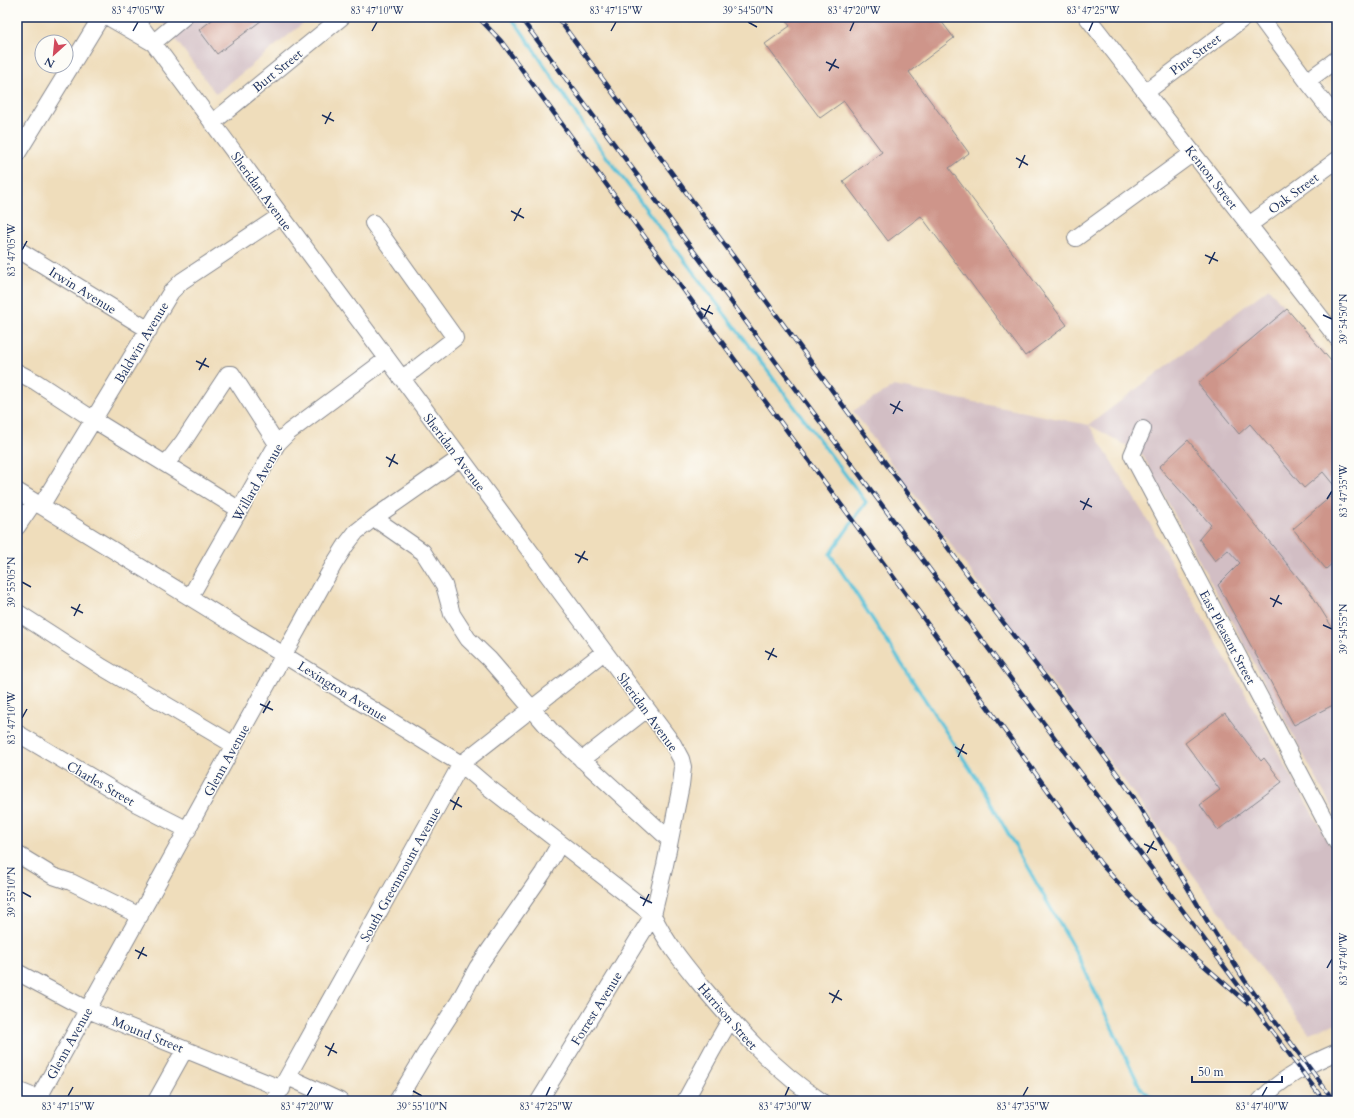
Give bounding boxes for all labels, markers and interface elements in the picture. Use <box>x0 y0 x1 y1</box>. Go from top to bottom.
text: 83°47'05"W <box>111 4 166 18</box>
text: 83°47'10"W <box>350 4 405 18</box>
text: 83°47'15"W <box>589 4 644 18</box>
text: 39°54'50"N <box>723 4 774 18</box>
text: 83°47'20"W <box>827 4 882 18</box>
text: 83°47'25"W <box>1066 4 1121 18</box>
street label: Pine Street <box>1166 30 1225 80</box>
north arrow <box>34 34 74 74</box>
street label: Burt Street <box>249 45 306 97</box>
text: N <box>42 53 57 71</box>
street label: Kenton Street <box>1181 142 1242 213</box>
street label: Sheridan Avenue <box>226 148 296 235</box>
street label: Oak Street <box>1265 169 1322 219</box>
text: 83°47'05"W <box>5 222 19 277</box>
street label: Irwin Avenue <box>45 263 120 319</box>
text: 39°54'50"N <box>1337 293 1351 344</box>
street label: Baldwin Avenue <box>111 298 173 386</box>
street label: Sheridan Avenue <box>419 410 490 495</box>
street label: Willard Avenue <box>228 440 288 526</box>
text: 83°47'35"W <box>1337 463 1351 518</box>
text: 39°55'05"N <box>5 556 19 607</box>
street label: East Pleasant Street <box>1195 587 1260 688</box>
text: 39°54'55"N <box>1337 603 1351 654</box>
street label: Lexington Avenue <box>294 657 391 727</box>
street label: Sheridan Avenue <box>612 669 682 756</box>
text: 83°47'10"W <box>5 690 19 745</box>
street label: Glenn Avenue <box>200 721 254 800</box>
street label: Charles Street <box>63 757 138 811</box>
street label: South Greenmount Avenue <box>356 804 446 945</box>
text: 39°55'10"N <box>5 866 19 917</box>
text: 83°47'40"W <box>1337 931 1351 986</box>
street label: Forrest Avenue <box>567 968 627 1049</box>
street label: Harrison Street <box>693 979 761 1054</box>
street label: Glenn Avenue <box>43 1004 97 1083</box>
street label: Mound Street <box>109 1012 186 1057</box>
scale bar <box>1192 1058 1282 1084</box>
text: 50 m <box>1198 1064 1225 1080</box>
text: 83°47'15"W <box>41 1100 96 1114</box>
text: 83°47'20"W <box>280 1100 335 1114</box>
text: 39°55'10"N <box>397 1100 448 1114</box>
text: 83°47'25"W <box>519 1100 574 1114</box>
text: 83°47'30"W <box>758 1100 813 1114</box>
text: 83°47'35"W <box>996 1100 1051 1114</box>
text: 83°47'40"W <box>1235 1100 1290 1114</box>

